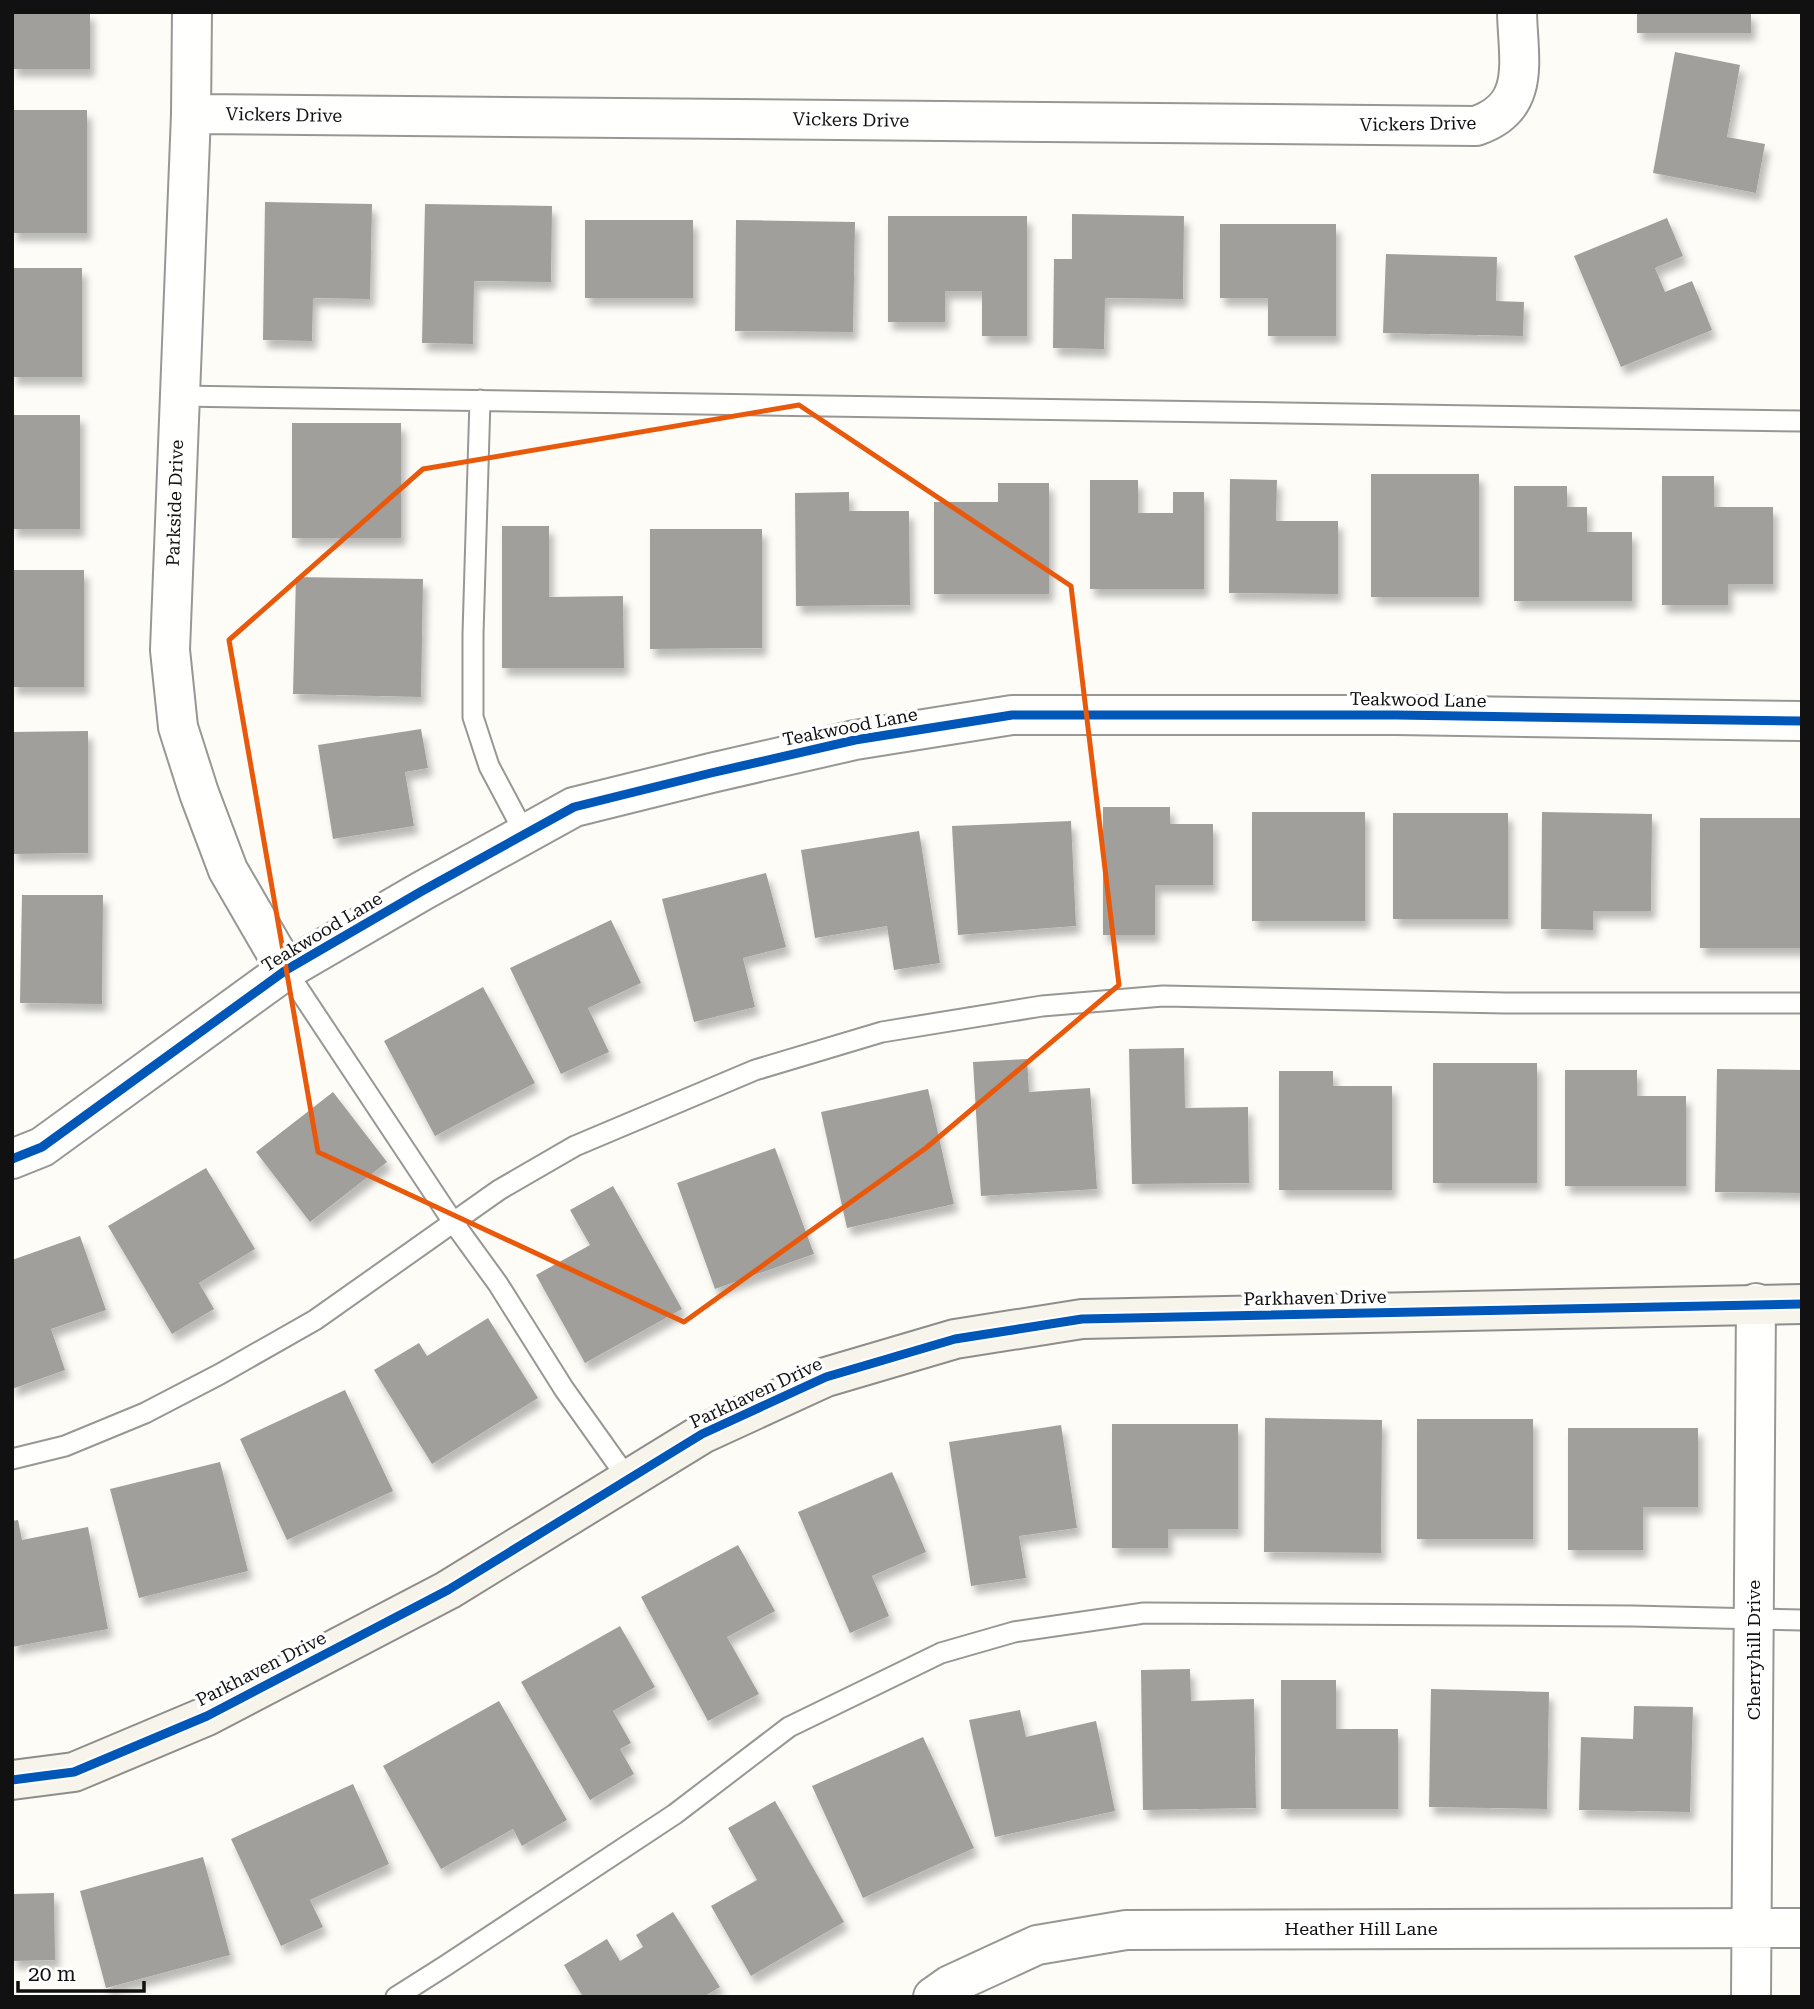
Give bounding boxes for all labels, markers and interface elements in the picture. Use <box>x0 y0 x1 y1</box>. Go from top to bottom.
street label: Vickers Drive <box>226 103 343 126</box>
street label: Vickers Drive <box>793 108 910 131</box>
street label: Vickers Drive <box>1359 112 1477 135</box>
street label: Parkside Drive <box>162 439 187 567</box>
street label: Teakwood Lane <box>1349 688 1487 711</box>
street label: Teakwood Lane <box>781 703 919 750</box>
street label: Teakwood Lane <box>258 887 386 976</box>
street label: Parkhaven Drive <box>1243 1286 1387 1309</box>
street label: Parkhaven Drive <box>686 1353 825 1432</box>
street label: Cherryhill Drive <box>1743 1580 1764 1720</box>
street label: Parkhaven Drive <box>192 1627 329 1710</box>
street label: Heather Hill Lane <box>1284 1918 1438 1939</box>
scale bar <box>18 1950 144 1994</box>
text: 20 m <box>28 1962 76 1986</box>

